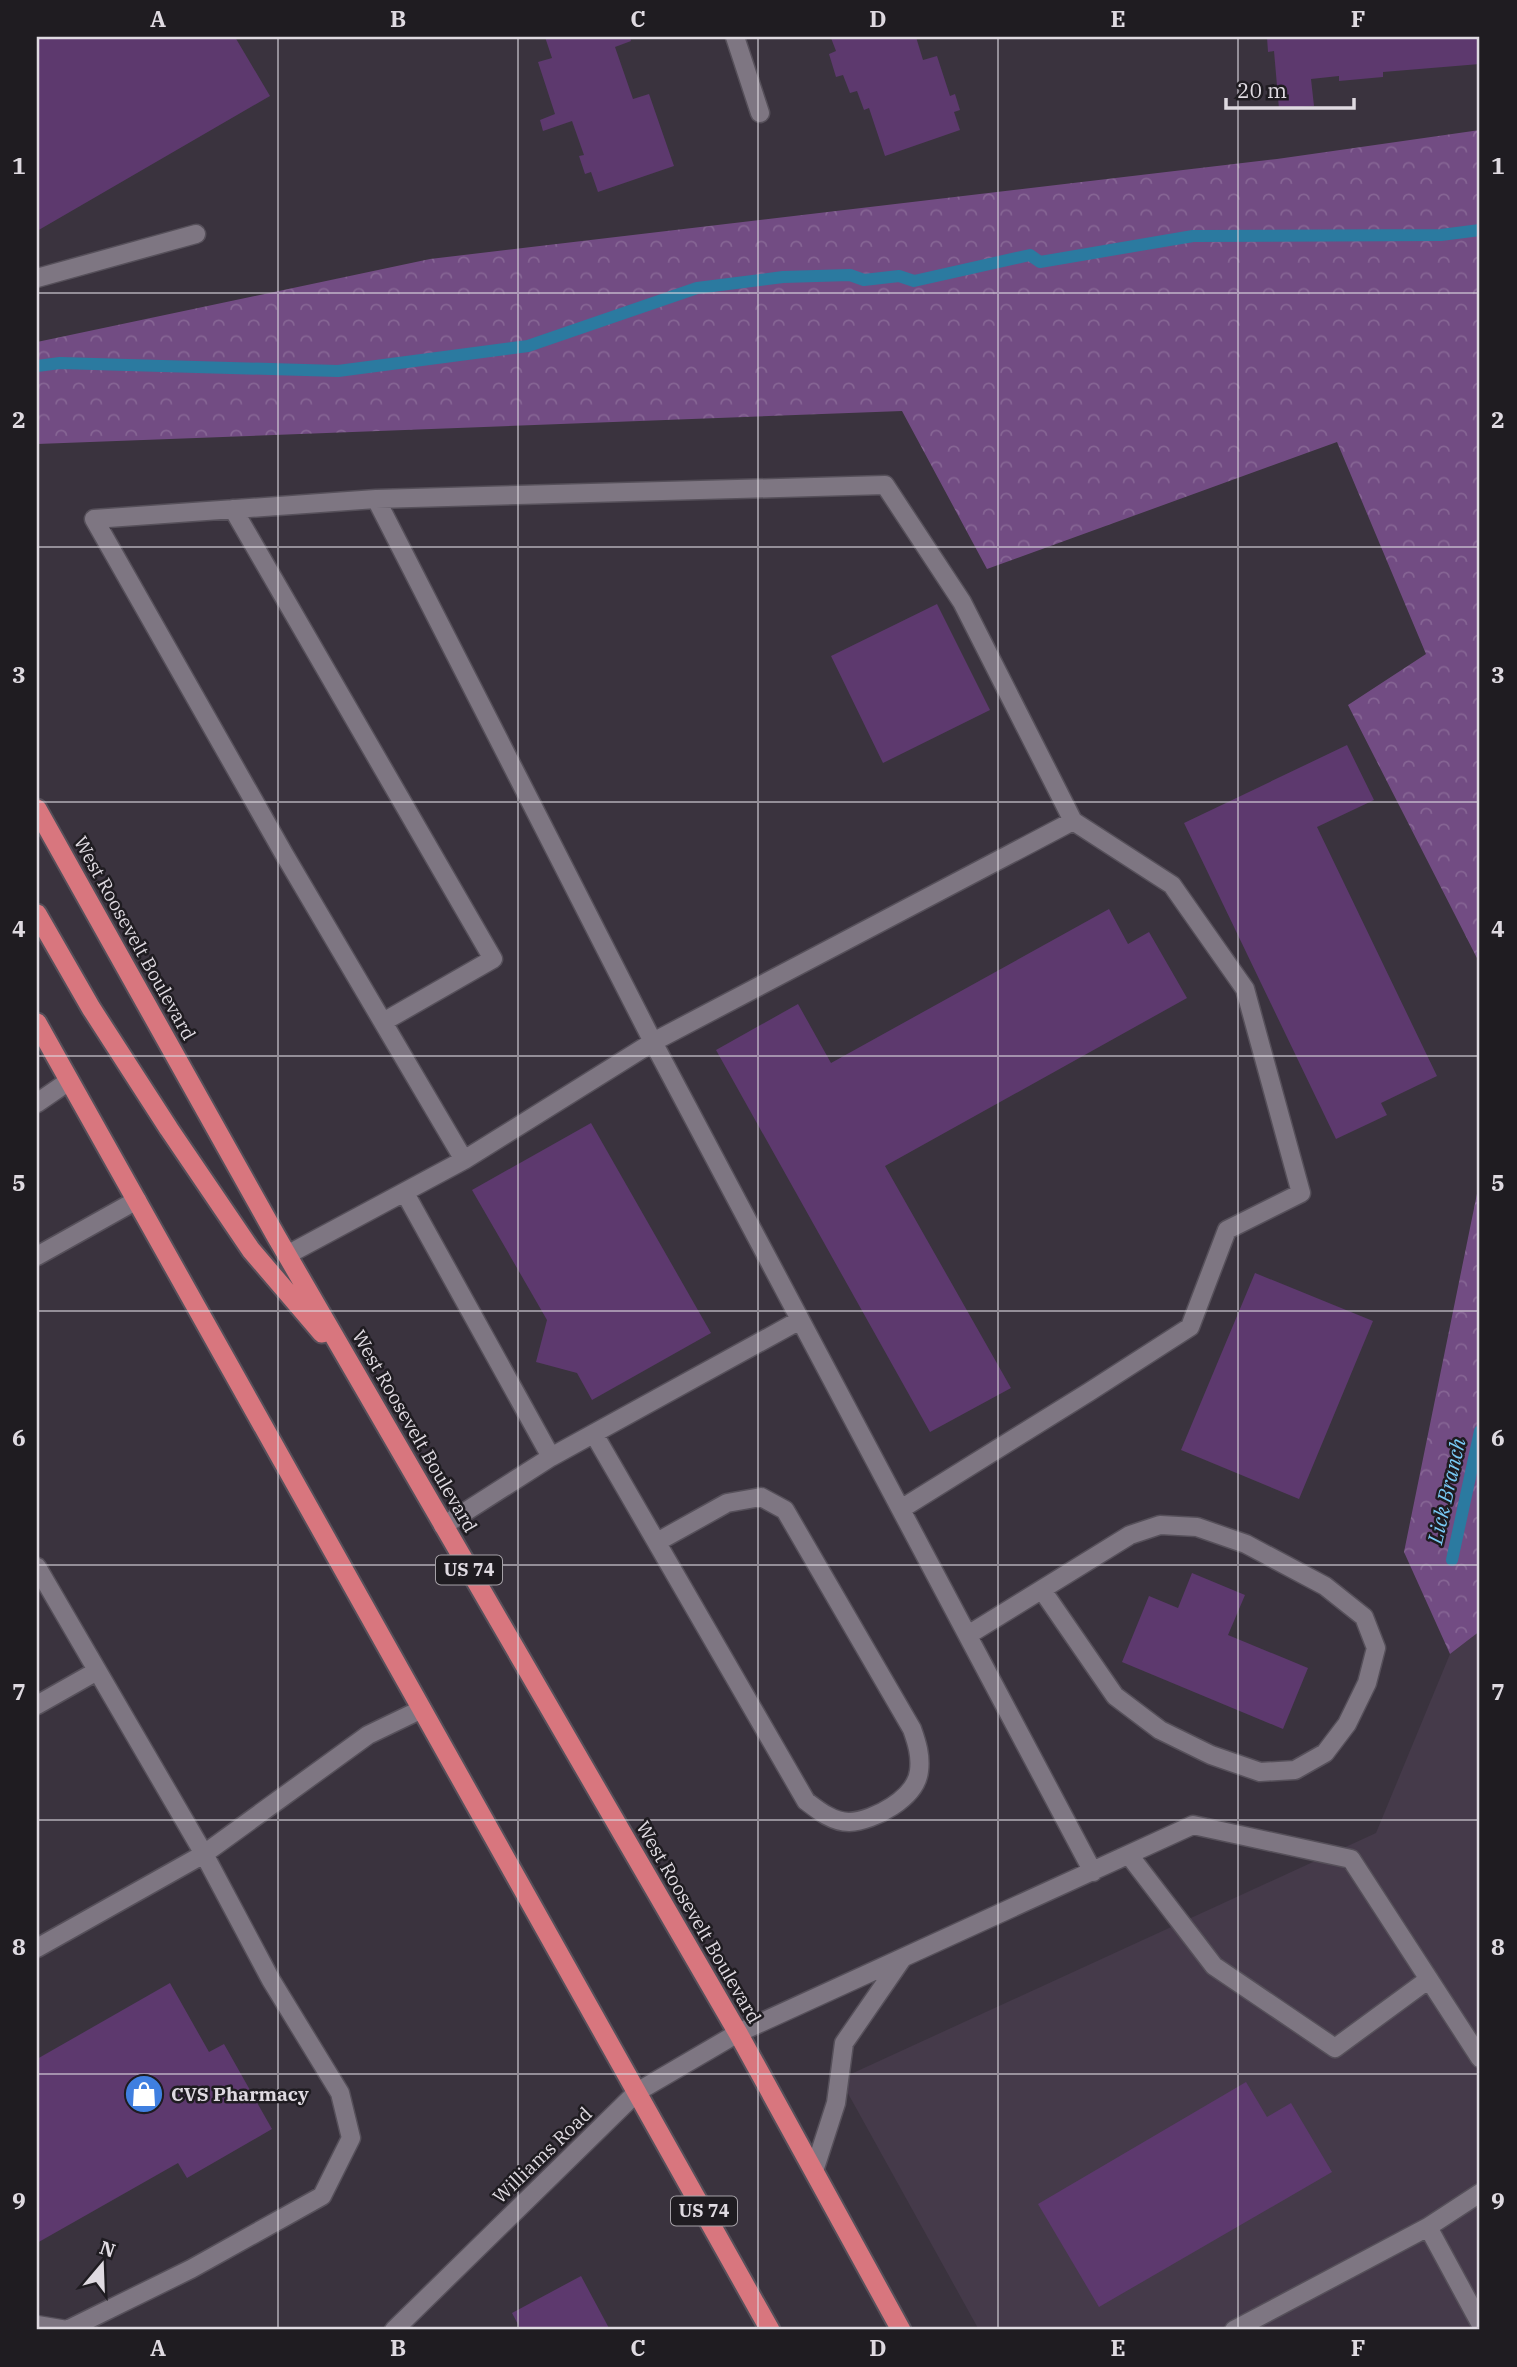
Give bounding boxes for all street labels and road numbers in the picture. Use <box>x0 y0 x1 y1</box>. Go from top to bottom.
street label: West Roosevelt Boulevard <box>69 832 201 1044</box>
street label: West Roosevelt Boulevard <box>347 1325 483 1537</box>
road number: US 74 <box>436 1555 502 1584</box>
street label: West Roosevelt Boulevard <box>631 1816 767 2028</box>
street label: Williams Road <box>487 2102 597 2208</box>
road number: US 74 <box>671 2196 737 2225</box>

